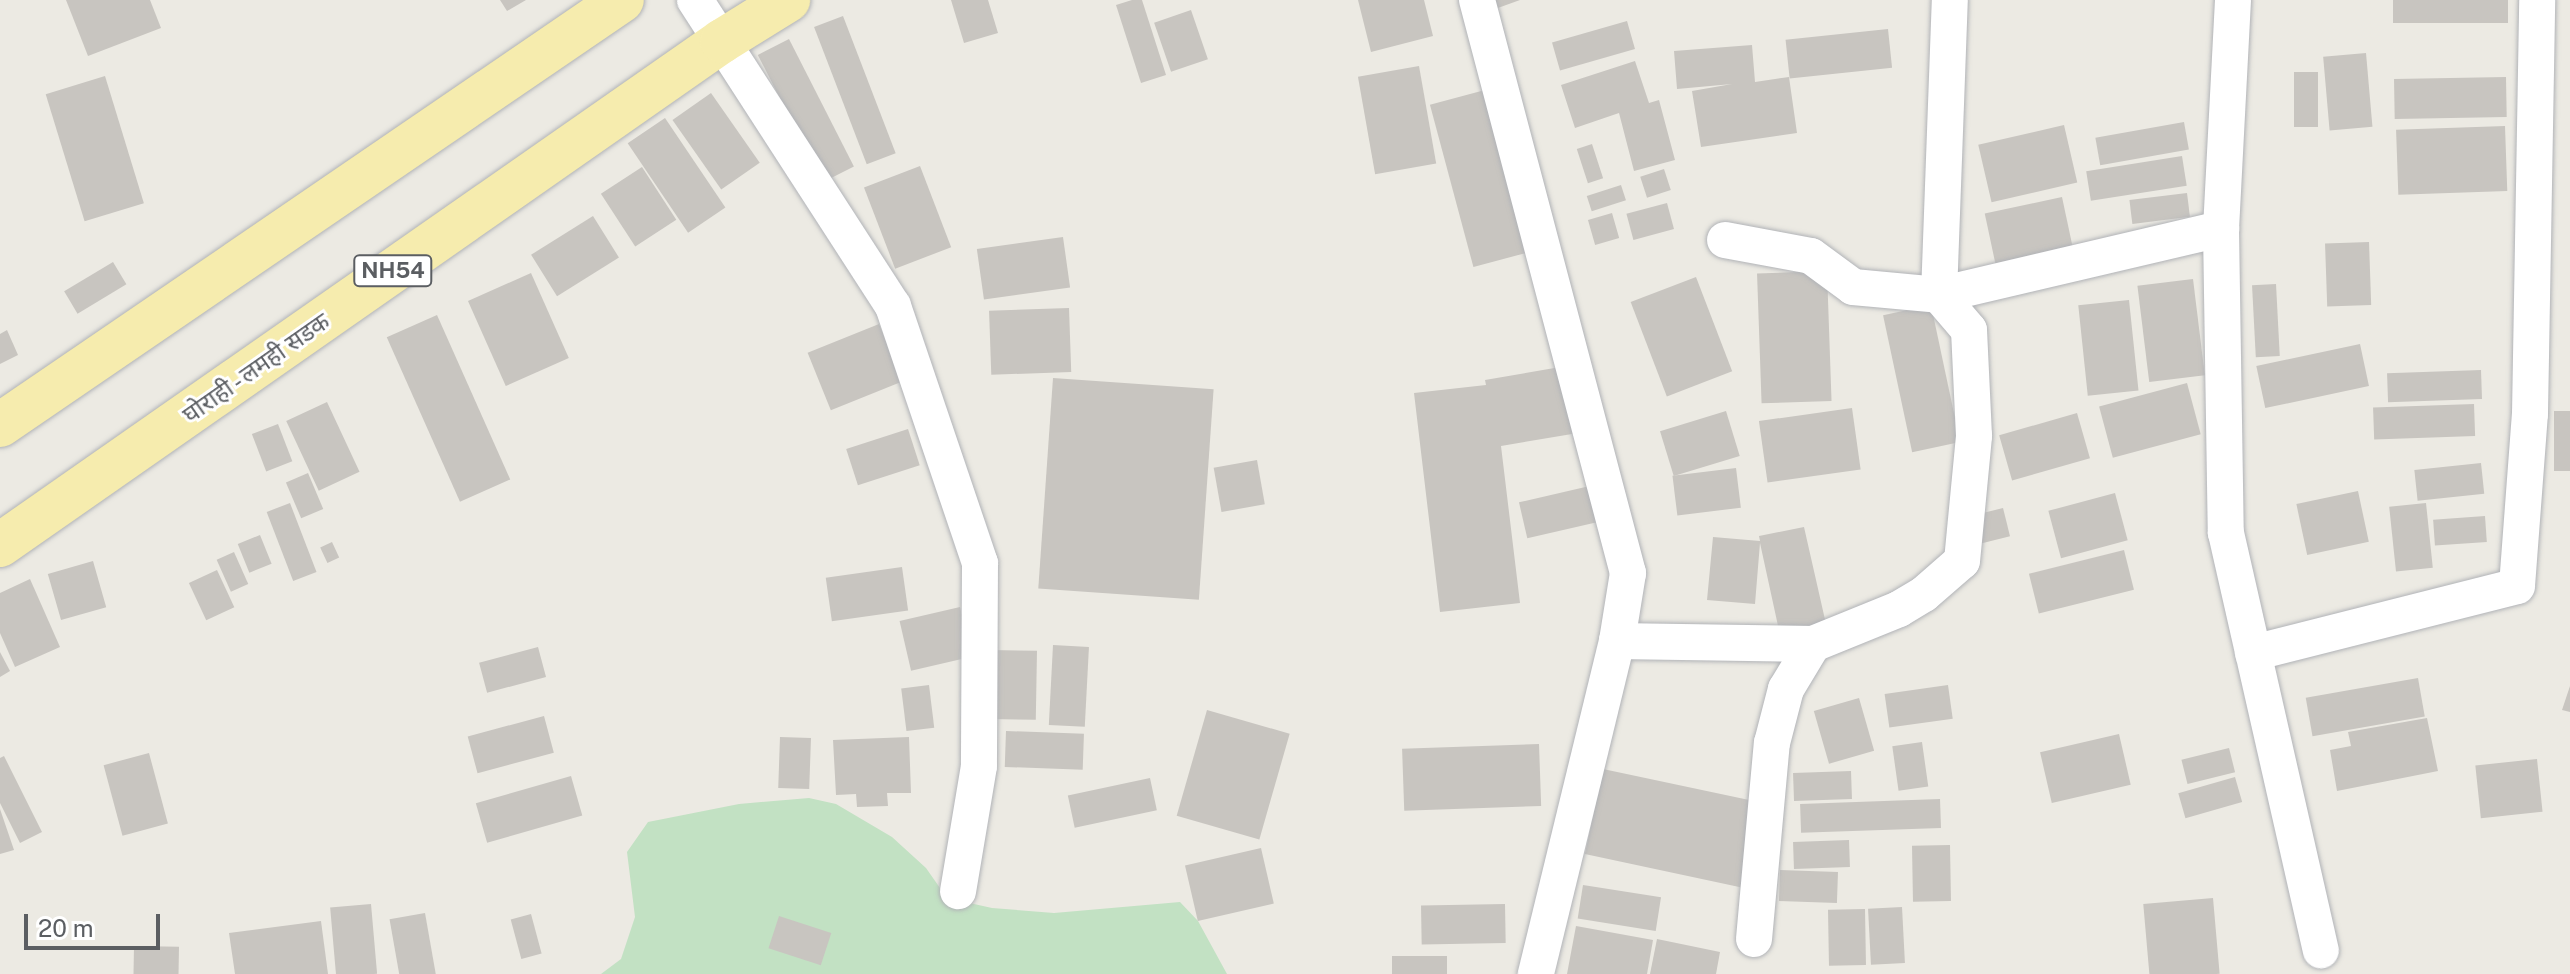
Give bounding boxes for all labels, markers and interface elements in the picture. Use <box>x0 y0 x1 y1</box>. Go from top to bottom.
road number: NH54 <box>353 253 433 289</box>
street label: घोराही - लमही सडक <box>174 305 338 431</box>
scale bar <box>28 898 164 948</box>
text: 20 m <box>38 914 94 942</box>

